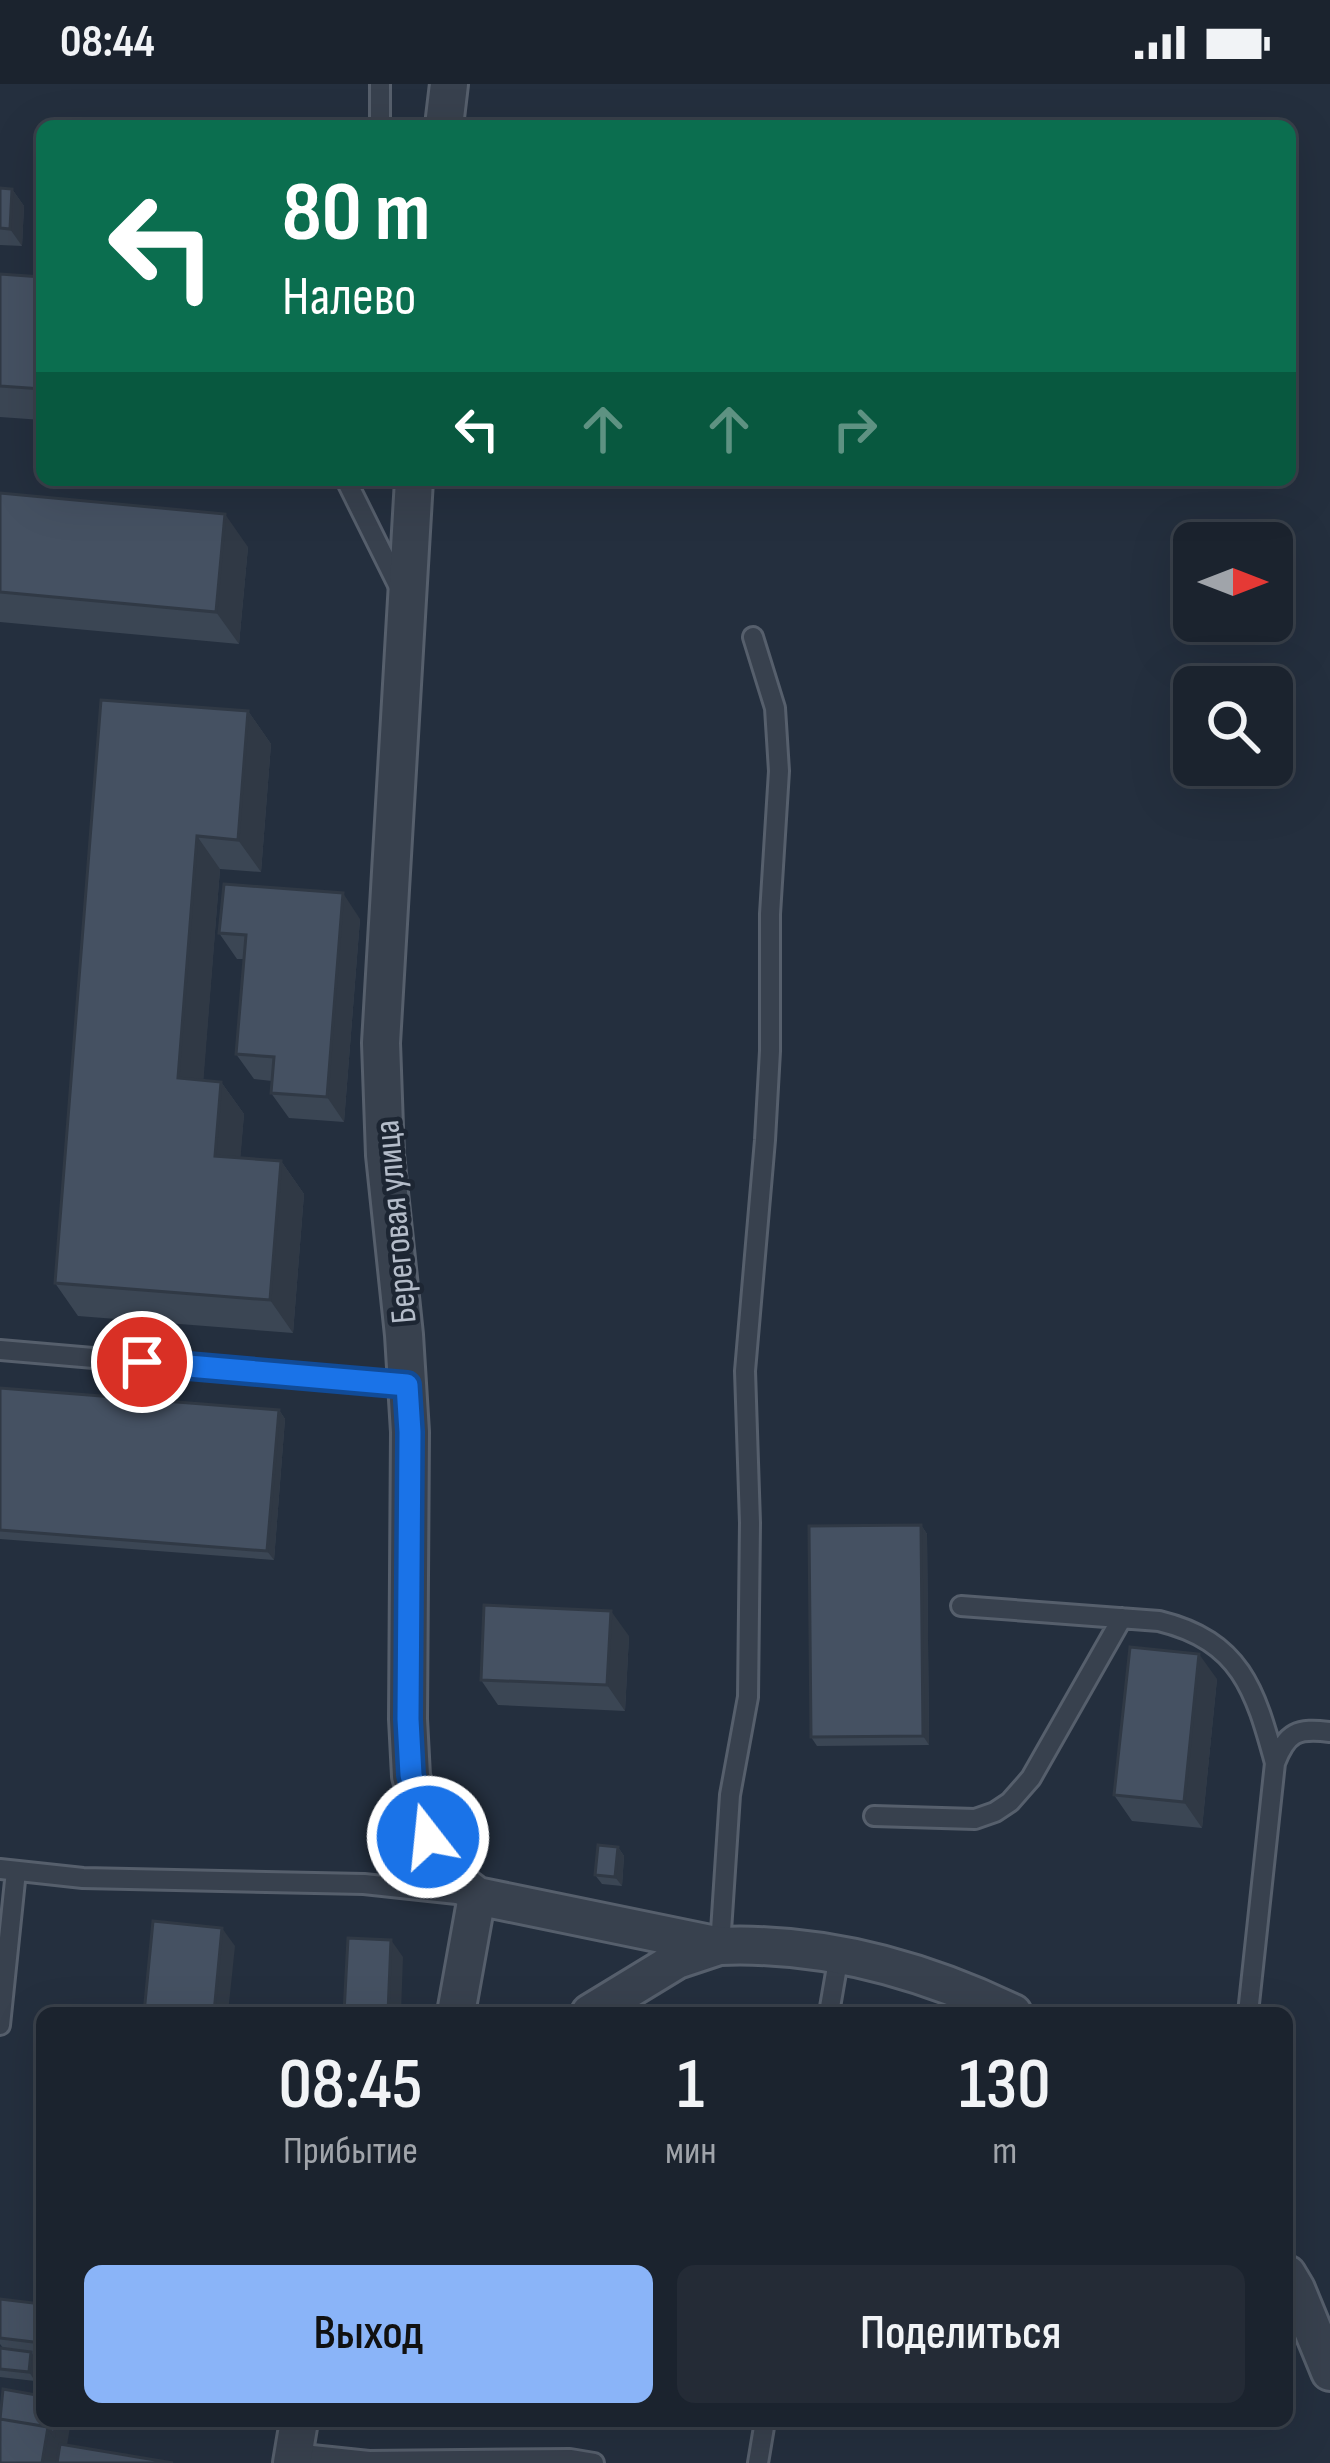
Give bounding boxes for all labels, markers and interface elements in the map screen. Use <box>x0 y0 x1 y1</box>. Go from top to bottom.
text: 08:44 <box>60 15 155 70</box>
text: 80 m <box>282 163 430 264</box>
icon: left <box>84 168 240 324</box>
text: Налево <box>282 265 416 330</box>
icon: left <box>444 396 510 462</box>
icon: ahead <box>570 396 636 462</box>
icon: ahead <box>696 396 762 462</box>
icon: right <box>822 396 888 462</box>
north arrow <box>1173 522 1293 642</box>
map controls <box>1173 522 1293 786</box>
button: search <box>1173 666 1293 786</box>
street label: Береговая улица <box>366 1118 427 1325</box>
pin <box>91 1311 193 1413</box>
icon: arrive <box>109 1329 175 1395</box>
position arrow <box>365 1774 491 1900</box>
text: 08:45 <box>278 2042 422 2129</box>
text: 1 <box>677 2042 704 2129</box>
text: 130 <box>959 2042 1051 2129</box>
text: Прибытие <box>283 2128 418 2175</box>
text: мин <box>665 2128 717 2175</box>
text: m <box>992 2128 1017 2175</box>
button: Выход <box>84 2265 653 2403</box>
button: Поделиться <box>677 2265 1245 2403</box>

